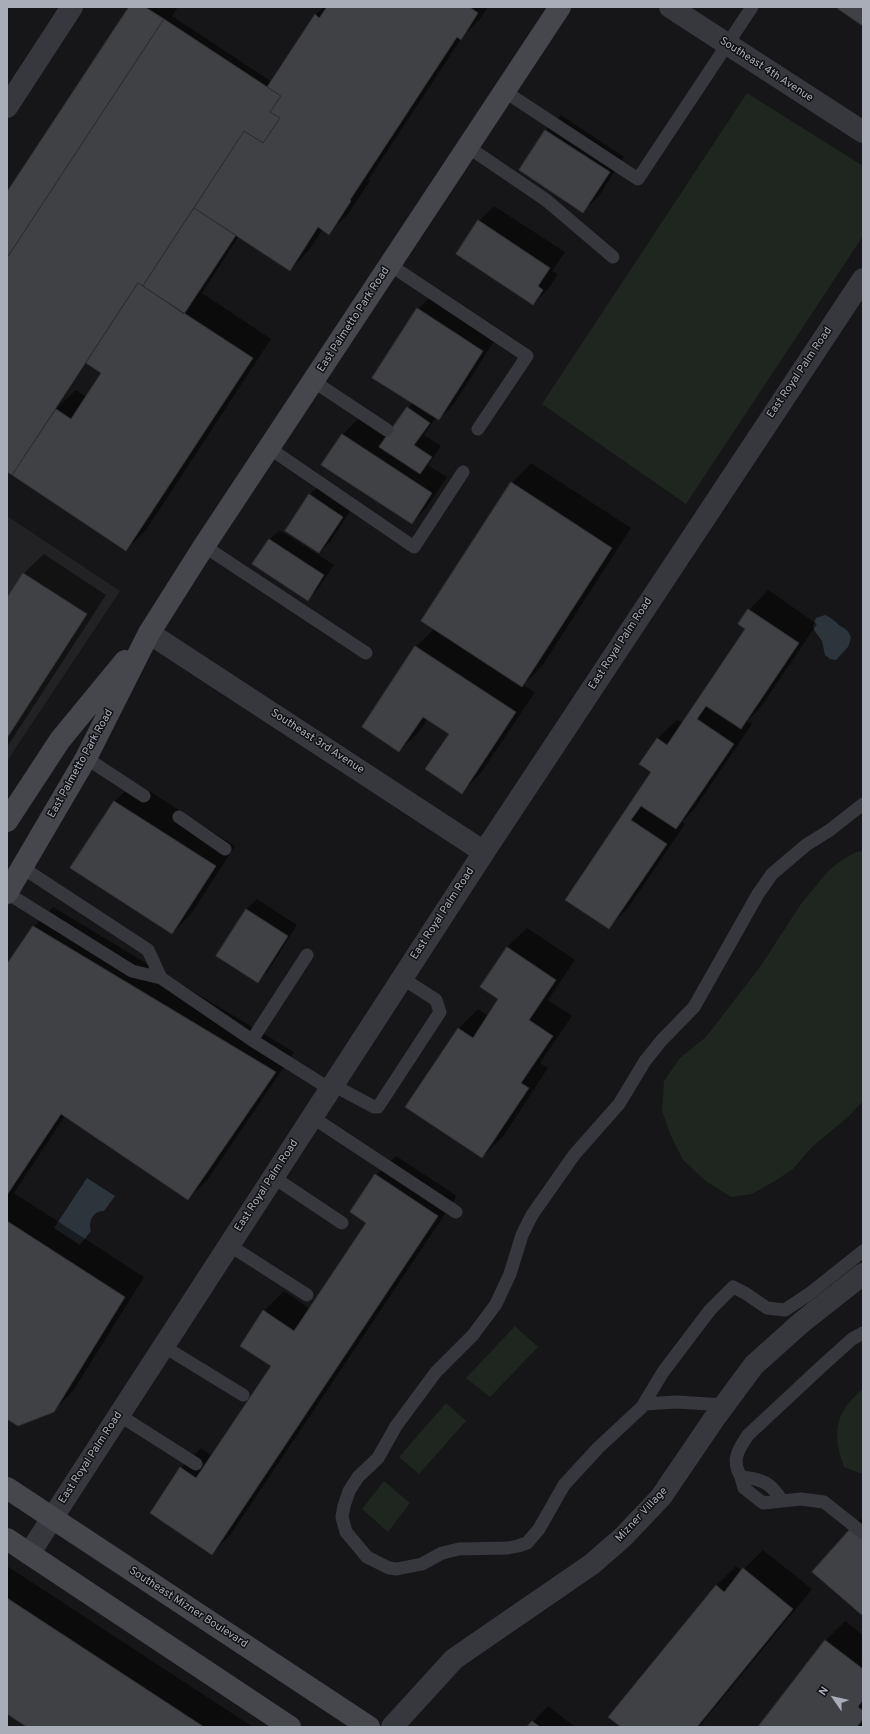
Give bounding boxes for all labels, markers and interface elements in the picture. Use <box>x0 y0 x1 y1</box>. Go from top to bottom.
street label: Southeast 4th Avenue <box>717 35 815 105</box>
street label: East Palmetto Park Road <box>315 265 393 375</box>
street label: East Royal Palm Road <box>765 325 835 421</box>
street label: East Royal Palm Road <box>586 596 656 692</box>
street label: East Palmetto Park Road <box>46 707 116 821</box>
street label: Southeast 3rd Avenue <box>268 707 366 777</box>
street label: East Royal Palm Road <box>408 866 478 962</box>
street label: East Royal Palm Road <box>232 1138 302 1234</box>
street label: East Royal Palm Road <box>56 1410 126 1506</box>
street label: Mizner Village <box>613 1485 671 1545</box>
street label: Southeast Mizner Boulevard <box>126 1565 250 1651</box>
north arrow <box>814 1678 854 1718</box>
text: N <box>816 1684 832 1698</box>

